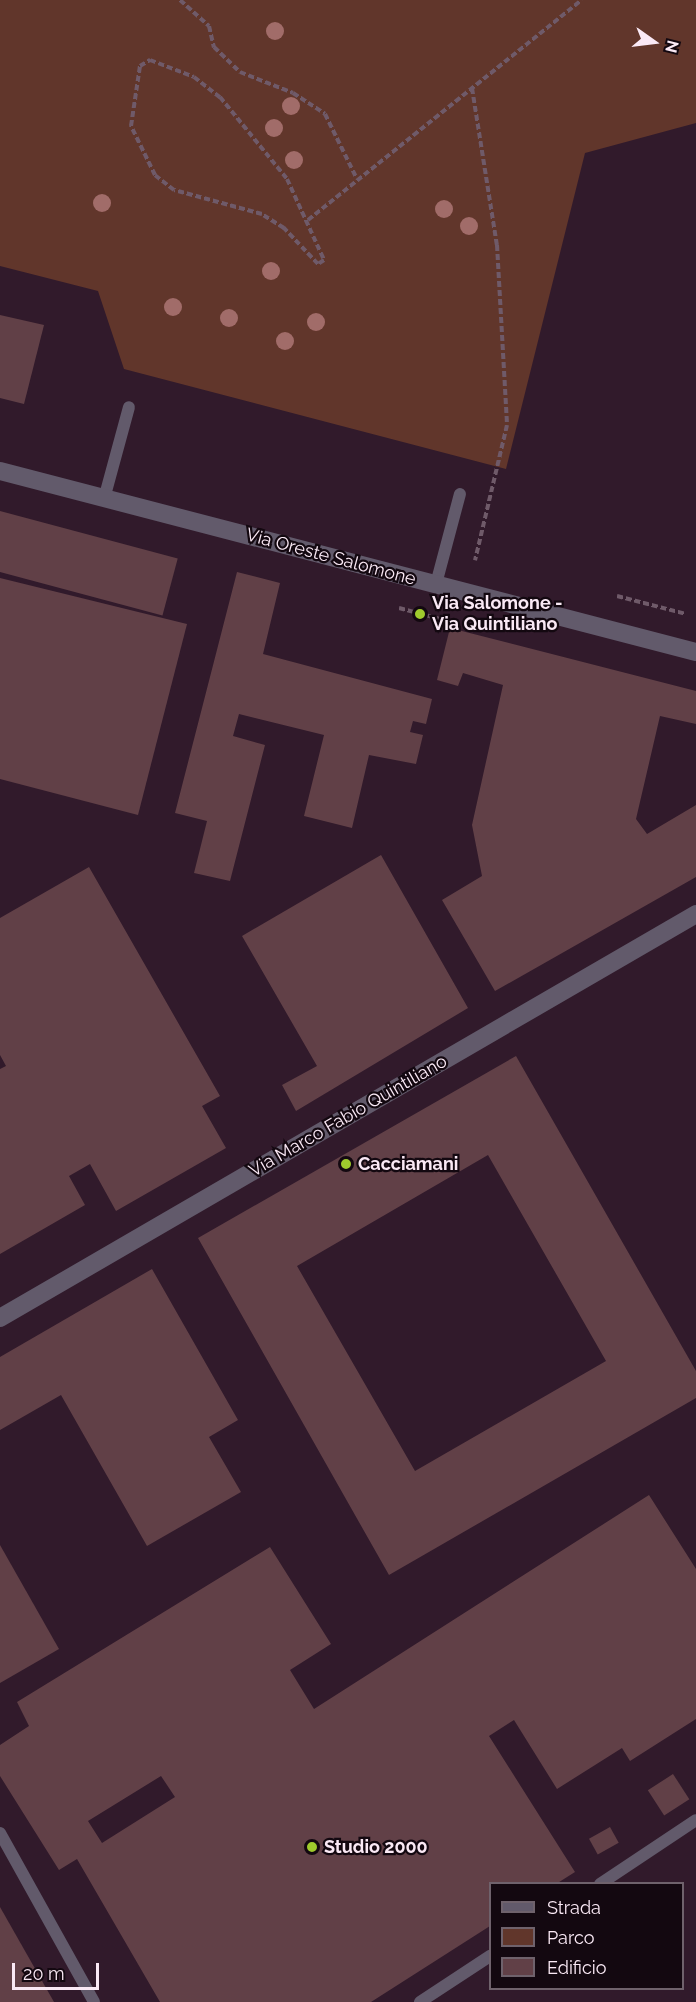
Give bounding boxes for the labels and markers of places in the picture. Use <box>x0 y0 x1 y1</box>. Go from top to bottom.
place label: Via Salomone - Via Quintiliano <box>432 593 563 636</box>
marker: Via Salomone - Via Quintiliano <box>413 607 427 621</box>
place label: Cacciamani <box>358 1153 458 1175</box>
marker: Cacciamani <box>339 1157 353 1171</box>
place label: Studio 2000 <box>324 1836 428 1858</box>
marker: Studio 2000 <box>305 1840 319 1854</box>

